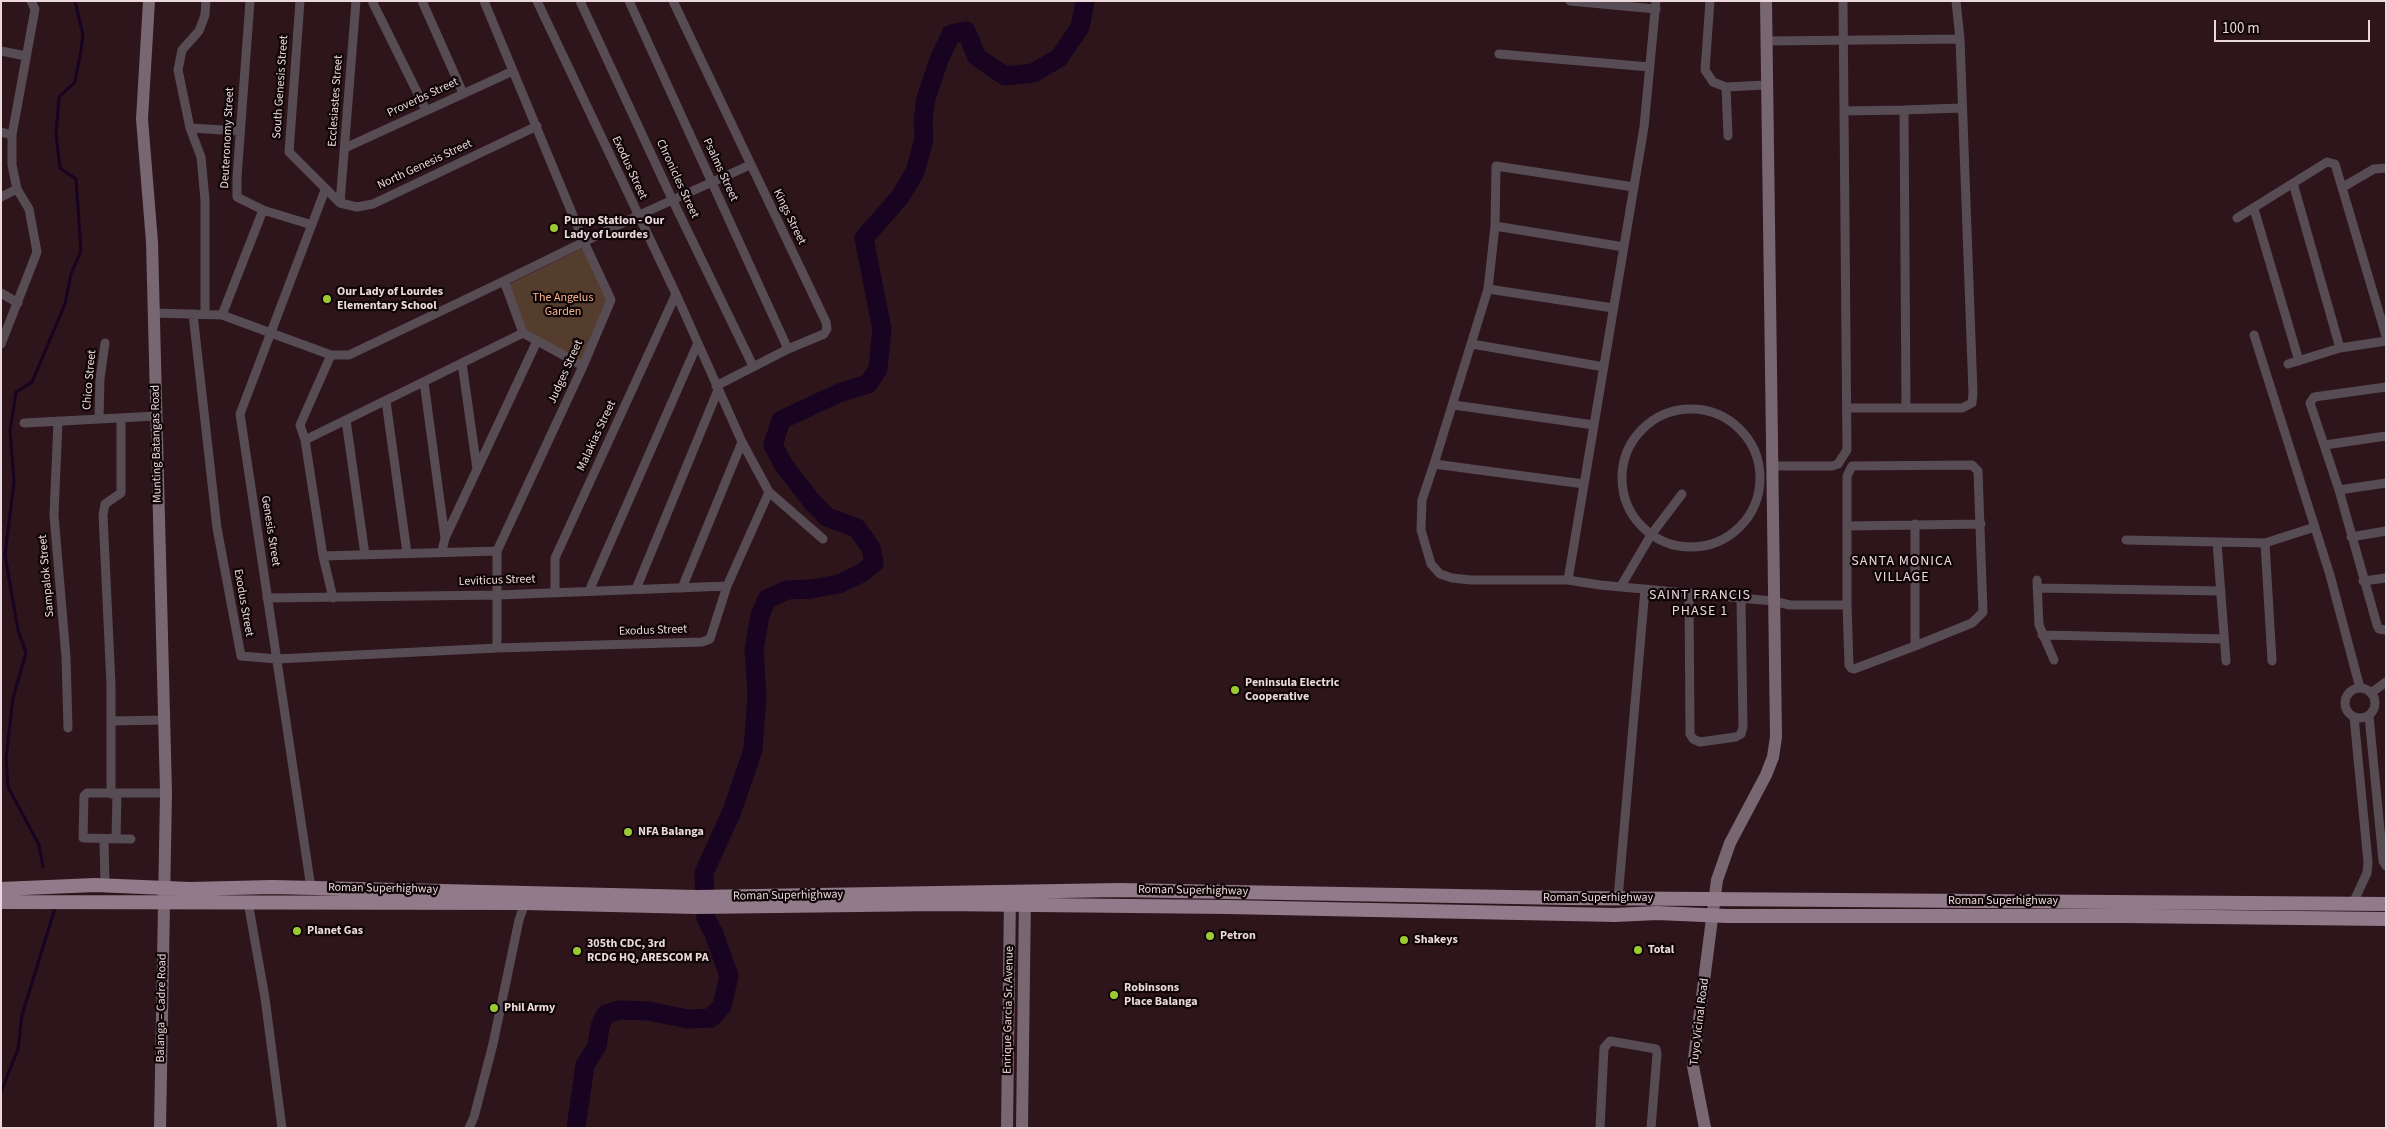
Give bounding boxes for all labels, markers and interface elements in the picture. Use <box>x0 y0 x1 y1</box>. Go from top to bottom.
scale bar <box>2217 10 2373 42</box>
text: 100 m <box>2222 18 2260 39</box>
street label: South Genesis Street <box>270 35 292 139</box>
street label: Ecclesiastes Street <box>326 55 346 147</box>
street label: Proverbs Street <box>385 75 461 121</box>
street label: Deuteronomy Street <box>218 87 238 189</box>
street label: Exodus Street <box>608 134 650 202</box>
street label: Psalms Street <box>699 136 741 204</box>
street label: North Genesis Street <box>375 137 475 193</box>
street label: Chronicles Street <box>652 137 702 221</box>
street label: Kings Street <box>769 187 809 247</box>
place label: Pump Station - Our Lady of Lourdes <box>564 214 664 242</box>
marker: Pump Station - Our Lady of Lourdes <box>548 222 560 234</box>
place label: Our Lady of Lourdes Elementary School <box>337 285 443 313</box>
park label: The Angelus Garden <box>533 291 593 319</box>
marker: Our Lady of Lourdes Elementary School <box>321 293 333 305</box>
street label: Judges Street <box>546 338 586 406</box>
street label: Chico Street <box>80 349 100 411</box>
street label: Munting Batangas Road <box>149 385 165 503</box>
street label: Malakias Street <box>574 398 620 474</box>
street label: Genesis Street <box>257 495 283 567</box>
street label: Sampalok Street <box>36 534 58 618</box>
district label: SANTA MONICA VILLAGE <box>1850 554 1954 586</box>
street label: Exodus Street <box>230 568 256 638</box>
street label: Leviticus Street <box>458 572 536 590</box>
district label: SAINT FRANCIS PHASE 1 <box>1647 588 1753 620</box>
street label: Exodus Street <box>619 623 687 639</box>
place label: Peninsula Electric Cooperative <box>1245 676 1339 704</box>
marker: Peninsula Electric Cooperative <box>1229 684 1241 696</box>
place label: NFA Balanga <box>638 825 704 839</box>
marker: NFA Balanga <box>622 826 634 838</box>
street label: Roman Superhighway <box>328 881 438 897</box>
street label: Roman Superhighway <box>1138 883 1248 899</box>
street label: Roman Superhighway <box>733 888 843 904</box>
street label: Roman Superhighway <box>1543 891 1653 905</box>
street label: Roman Superhighway <box>1948 894 2058 908</box>
place label: Planet Gas <box>307 924 363 938</box>
marker: Planet Gas <box>291 925 303 937</box>
place label: Petron <box>1220 929 1256 943</box>
marker: Petron <box>1204 930 1216 942</box>
place label: Shakeys <box>1414 933 1458 947</box>
marker: Shakeys <box>1398 934 1410 946</box>
place label: 305th CDC, 3rd RCDG HQ, ARESCOM PA <box>587 937 709 965</box>
place label: Total <box>1648 943 1674 957</box>
marker: Total <box>1632 944 1644 956</box>
marker: 305th CDC, 3rd RCDG HQ, ARESCOM PA <box>571 945 583 957</box>
street label: Enrique Garcia Sr. Avenue <box>1001 946 1017 1074</box>
street label: Balanga – Cadre Road <box>154 953 170 1063</box>
street label: Tuyo Vicinal Road <box>1687 977 1713 1067</box>
place label: Robinsons Place Balanga <box>1124 981 1198 1009</box>
marker: Robinsons Place Balanga <box>1108 989 1120 1001</box>
place label: Phil Army <box>504 1001 555 1015</box>
marker: Phil Army <box>488 1002 500 1014</box>

